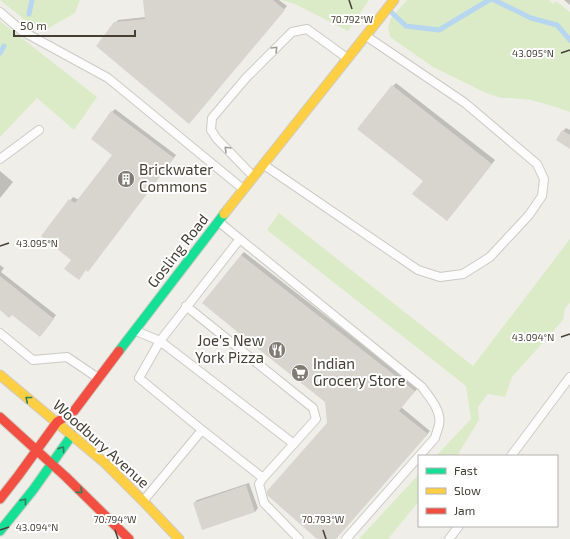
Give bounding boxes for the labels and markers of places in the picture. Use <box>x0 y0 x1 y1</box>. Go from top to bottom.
place label: Brickwater Commons <box>139 160 213 195</box>
building icon: Brickwater Commons <box>116 169 136 189</box>
place label: Joe's New York Pizza <box>195 331 264 366</box>
restaurant icon: Joe's New York Pizza <box>267 340 287 360</box>
place label: Indian Grocery Store <box>313 354 405 389</box>
supermarket icon: Indian Grocery Store <box>290 363 310 383</box>

